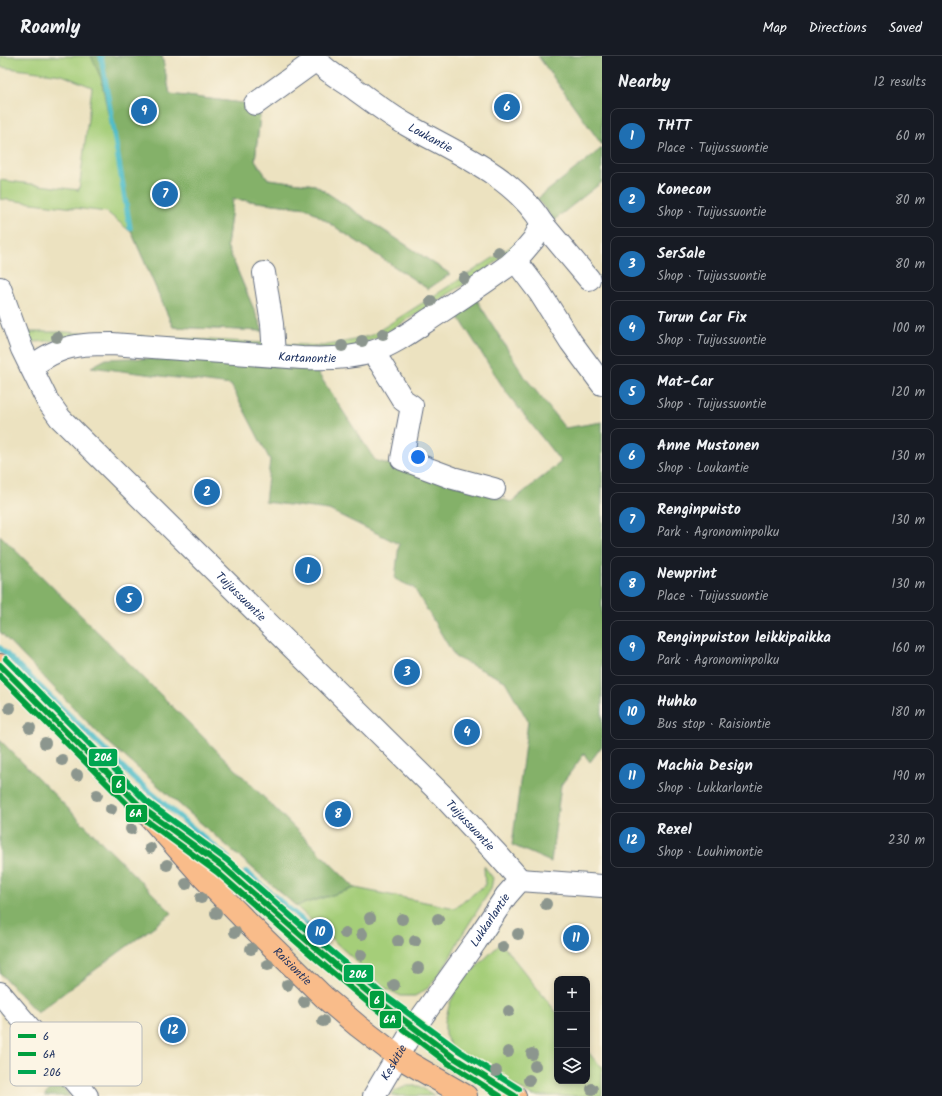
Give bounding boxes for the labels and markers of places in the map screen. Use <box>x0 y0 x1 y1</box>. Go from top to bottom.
pin: 6 <box>494 92 520 122</box>
pin: 9 <box>131 96 157 126</box>
pin: 7 <box>152 179 178 209</box>
pin: 2 <box>194 477 220 507</box>
pin: 1 <box>295 555 321 585</box>
pin: 5 <box>116 584 142 614</box>
pin: 3 <box>394 657 420 687</box>
pin: 4 <box>454 717 480 747</box>
pin: 8 <box>325 799 351 829</box>
pin: 10 <box>307 917 333 947</box>
pin: 11 <box>563 923 589 953</box>
pin: 12 <box>160 1015 186 1045</box>

